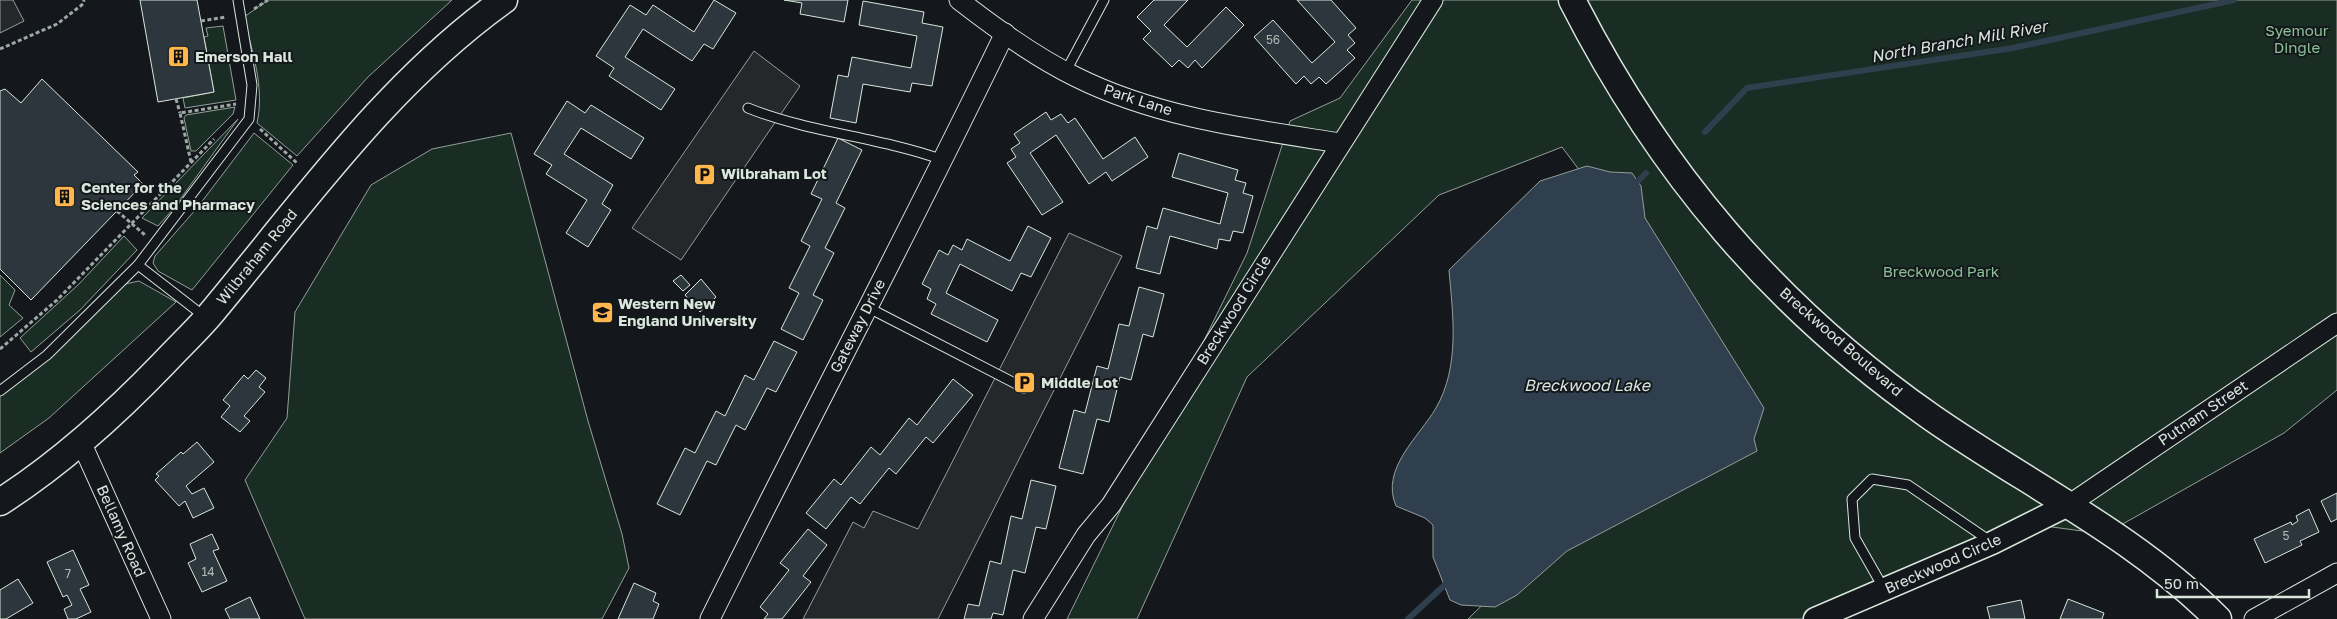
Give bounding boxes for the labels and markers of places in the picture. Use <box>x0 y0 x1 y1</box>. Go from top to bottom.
building icon: Emerson Hall <box>167 45 191 69</box>
place label: Emerson Hall <box>195 47 293 65</box>
parking icon: Wilbraham Lot <box>693 162 717 186</box>
place label: Wilbraham Lot <box>721 164 827 182</box>
place label: Center for the Sciences and Pharmacy <box>81 178 255 213</box>
building icon: Center for the Sciences and Pharmacy <box>53 185 77 209</box>
place label: Western New England University <box>618 294 757 329</box>
school or university icon: Western New England University <box>590 301 614 325</box>
parking icon: Middle Lot <box>1013 371 1037 395</box>
place label: Middle Lot <box>1041 373 1118 391</box>

